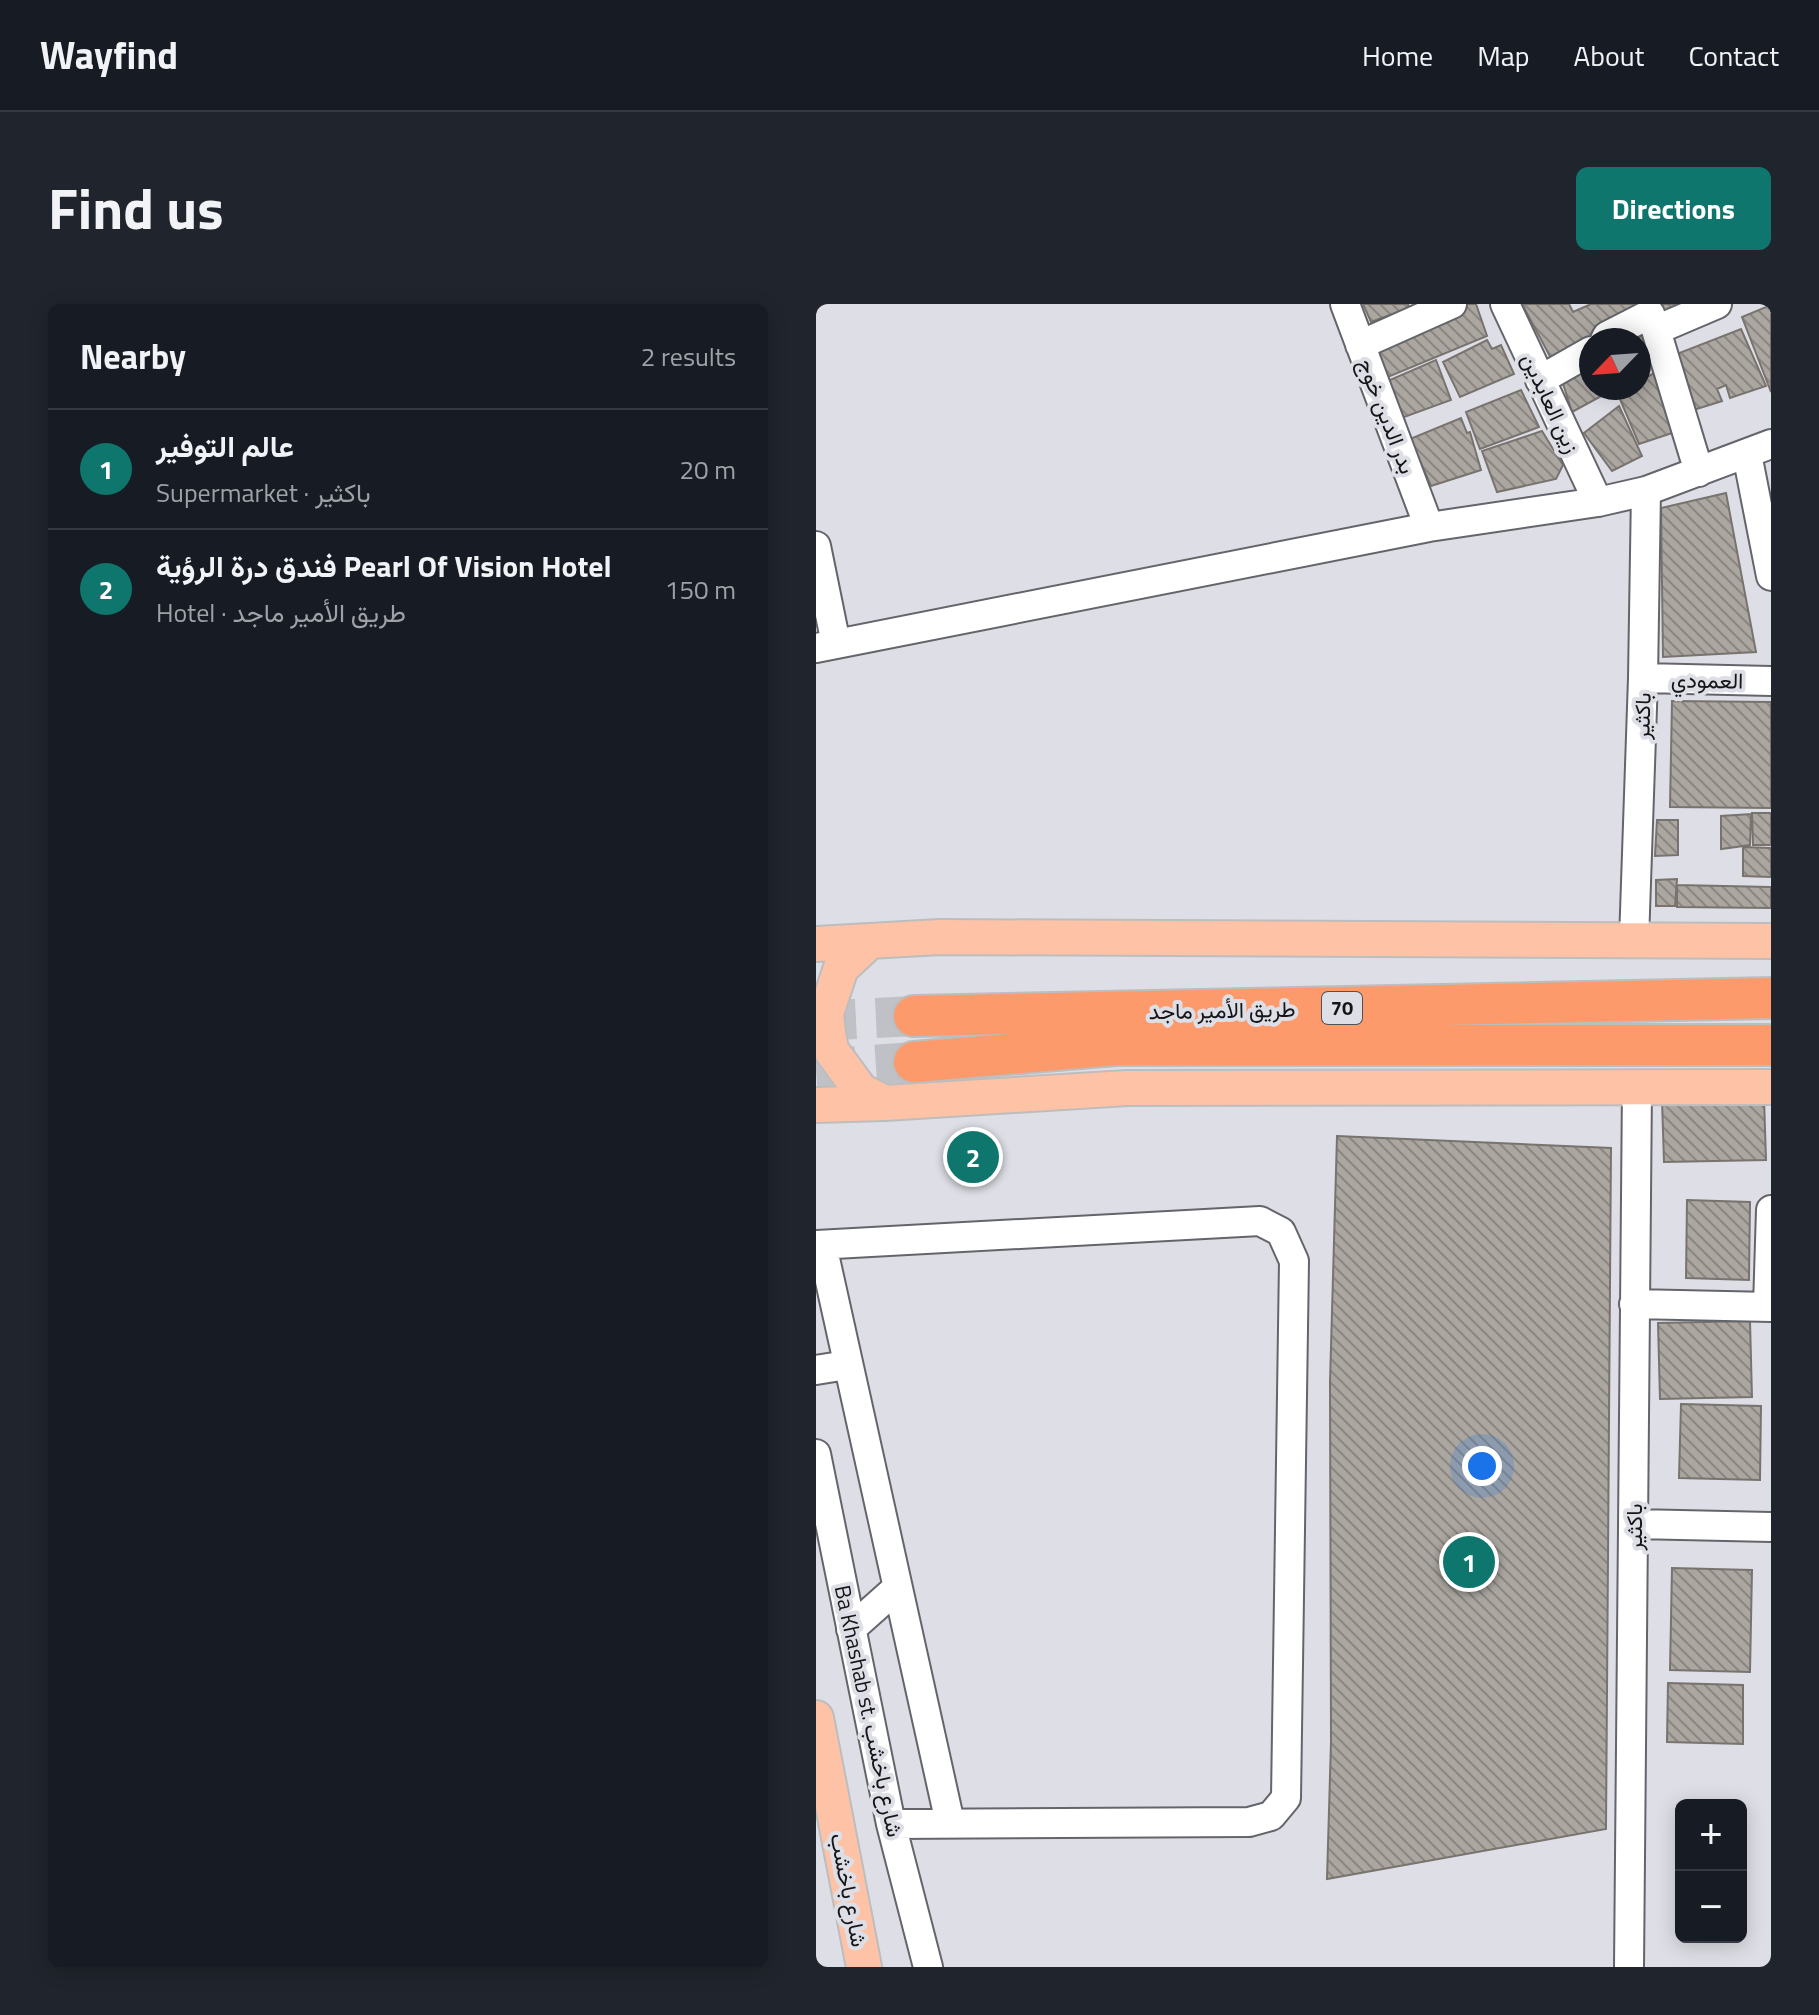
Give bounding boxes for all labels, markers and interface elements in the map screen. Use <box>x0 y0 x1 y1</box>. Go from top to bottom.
text: Wayfind <box>40 26 178 84</box>
text: Home <box>1362 34 1433 77</box>
text: Map <box>1477 34 1530 77</box>
text: About <box>1574 34 1644 77</box>
text: Contact <box>1688 34 1779 77</box>
text: Find us <box>48 166 224 251</box>
button: Directions <box>1576 167 1771 250</box>
north arrow <box>1579 328 1651 400</box>
text: Nearby <box>80 330 186 382</box>
text: 2 results <box>641 337 736 376</box>
street label: زين العابدين <box>1513 347 1589 459</box>
street label: بدر الدين خوج <box>1349 353 1425 479</box>
text: عالم التوفير <box>156 423 294 469</box>
text: 1 <box>99 450 113 489</box>
text: 20 m <box>679 450 736 489</box>
text: Supermarket · باكثير <box>156 473 371 512</box>
text: فندق درة الرؤية Pearl Of Vision Hotel <box>156 543 612 589</box>
text: 2 <box>99 570 113 609</box>
text: 150 m <box>665 570 736 609</box>
text: Hotel · طريق الأمير ماجد <box>156 593 406 632</box>
street label: العمودي <box>1670 662 1744 700</box>
street label: باكثير <box>1624 692 1660 741</box>
street label: طريق الأمير ماجد <box>1148 992 1296 1028</box>
road number: 70 <box>1322 992 1362 1024</box>
pin: 2 <box>947 1127 999 1187</box>
your location <box>1462 1446 1502 1486</box>
street label: باكثير <box>1617 1503 1651 1552</box>
pin: 1 <box>1443 1532 1495 1592</box>
street label: Ba Khashab st. شارع باخشب <box>826 1582 912 1840</box>
map controls <box>1675 1799 1747 1943</box>
button: + <box>1675 1799 1747 1871</box>
street label: شارع باخشب <box>821 1830 877 1950</box>
button: − <box>1675 1871 1747 1943</box>

